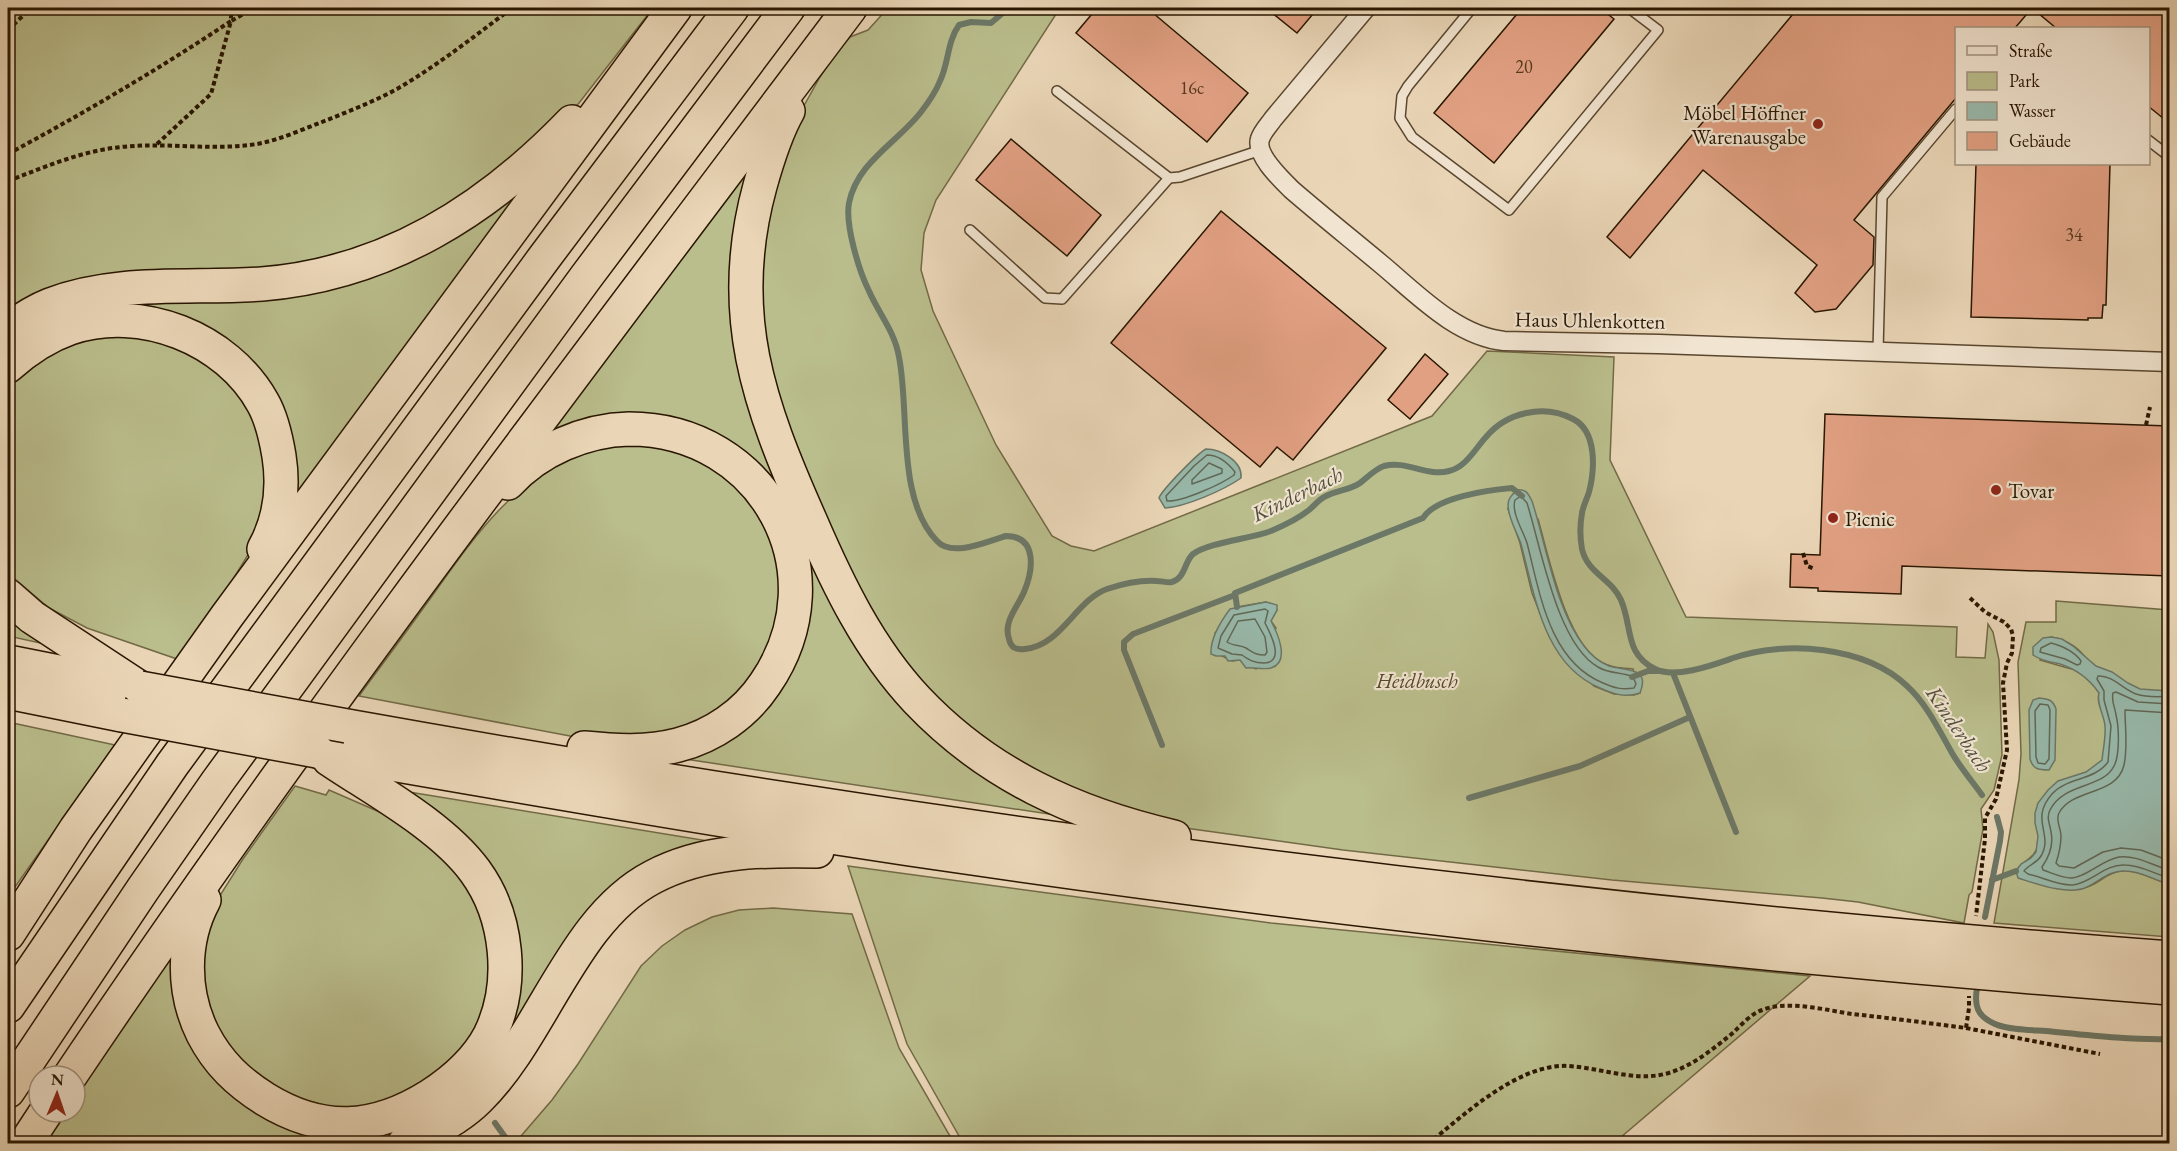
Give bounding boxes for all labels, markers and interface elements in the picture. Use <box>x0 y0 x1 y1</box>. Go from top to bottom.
legend <box>1955 27 2150 165</box>
text: Straße <box>2009 39 2052 62</box>
house number: 20 <box>1515 55 1533 78</box>
text: Park <box>2009 69 2040 92</box>
house number: 16c <box>1180 76 1204 99</box>
place label: Möbel Höffner Warenausgabe <box>1683 99 1806 150</box>
text: Wasser <box>2009 99 2056 122</box>
marker: Möbel Höffner Warenausgabe <box>1811 117 1825 131</box>
text: Gebäude <box>2009 129 2071 152</box>
house number: 34 <box>2065 223 2083 246</box>
street label: Haus Uhlenkotten <box>1514 305 1666 335</box>
water label: Kinderbach <box>1246 459 1348 529</box>
place label: Tovar <box>2008 477 2054 504</box>
marker: Tovar <box>1989 483 2003 497</box>
place label: Picnic <box>1845 505 1895 532</box>
marker: Picnic <box>1826 511 1840 525</box>
park label: Heidbusch <box>1375 667 1458 694</box>
water label: Kinderbach <box>1919 679 1999 778</box>
north arrow <box>27 1064 87 1124</box>
text: N <box>51 1069 64 1090</box>

